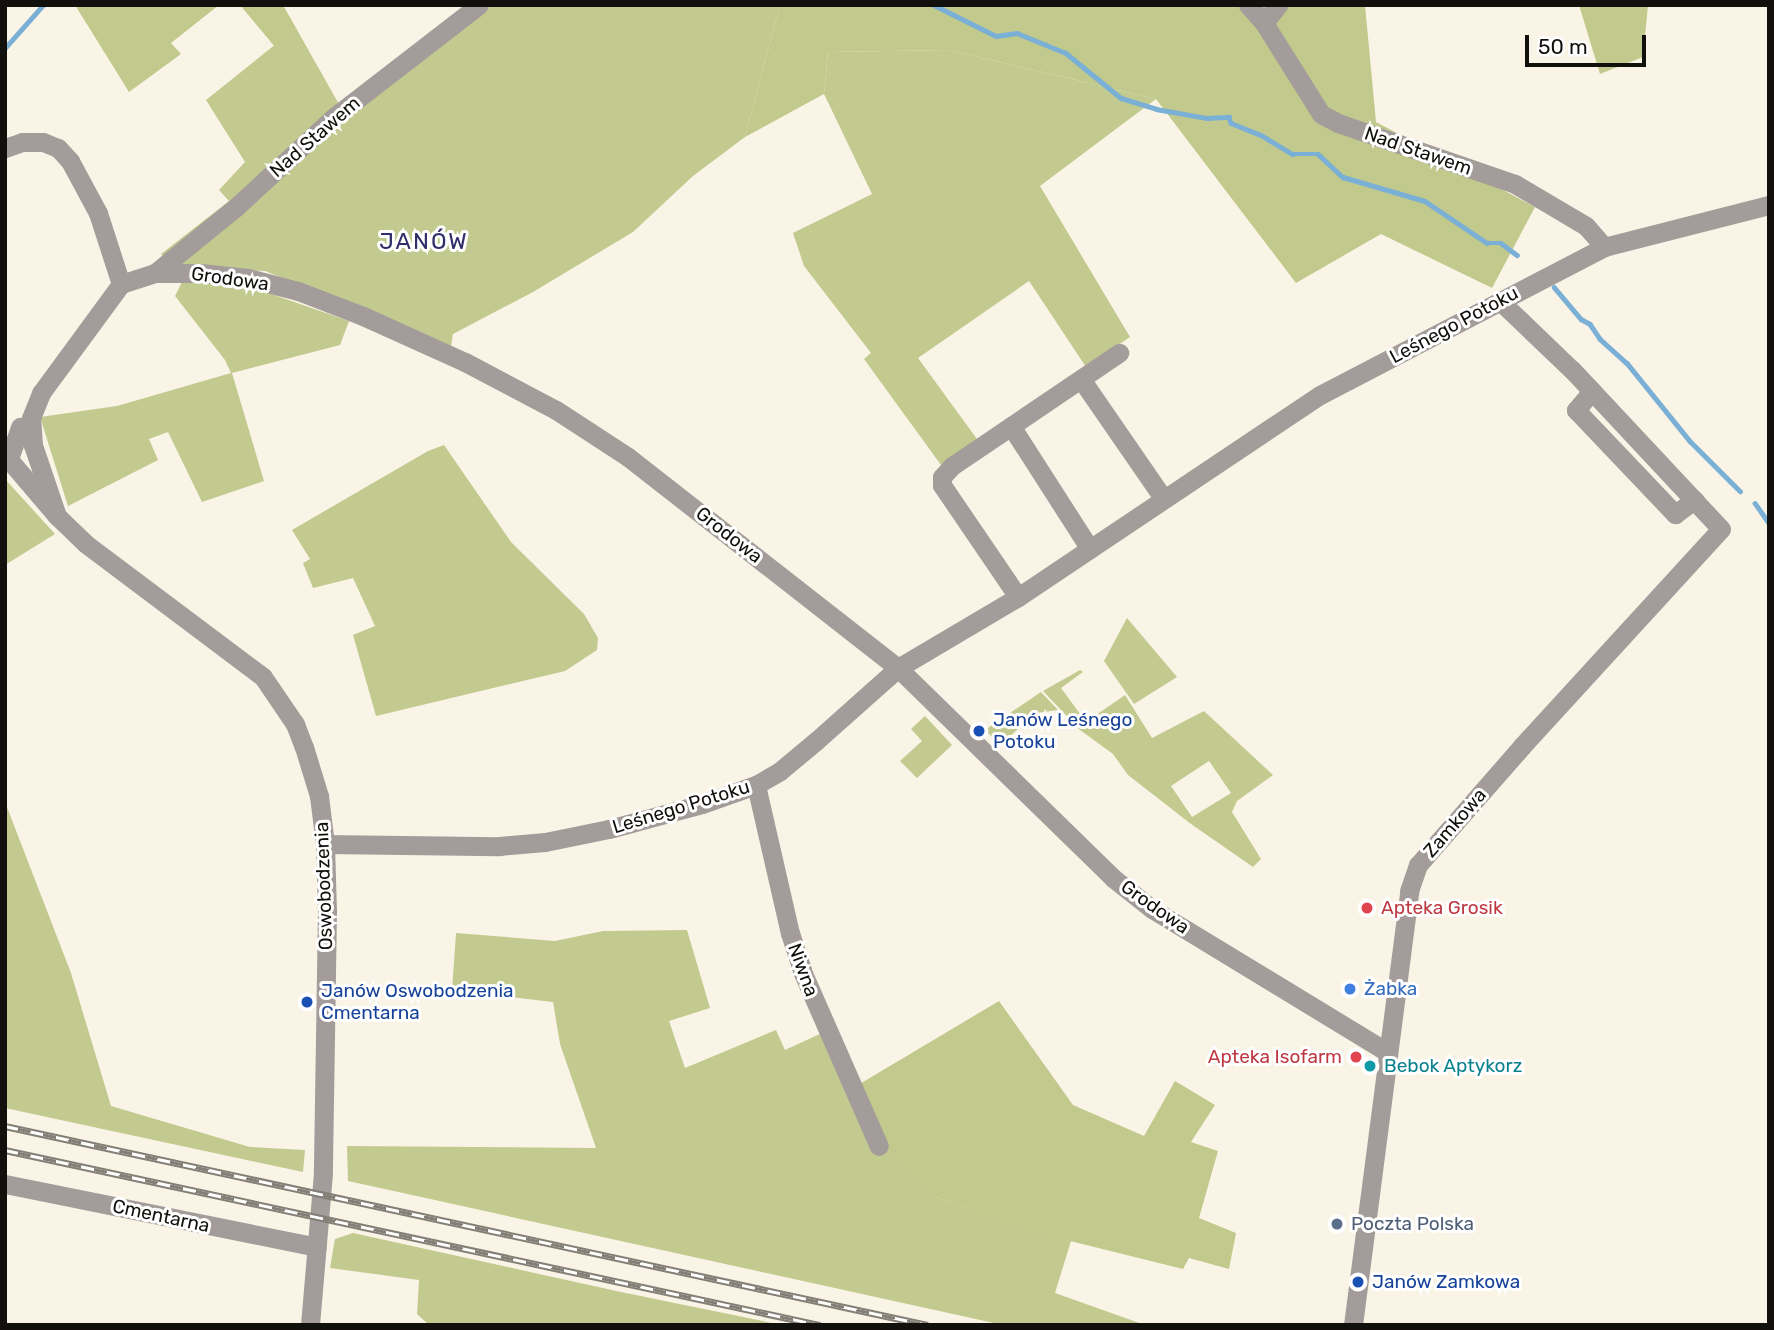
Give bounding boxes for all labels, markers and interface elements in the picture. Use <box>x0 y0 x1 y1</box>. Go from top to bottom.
scale bar <box>1529 21 1650 65</box>
text: 50 m <box>1538 34 1588 59</box>
street label: Nad Stawem <box>265 92 365 182</box>
street label: Nad Stawem <box>1361 122 1475 180</box>
district label: JANÓW <box>380 227 468 255</box>
street label: Grodowa <box>190 262 270 296</box>
street label: Leśnego Potoku <box>1386 282 1522 368</box>
street label: Grodowa <box>691 502 767 568</box>
place label: Janów Leśnego Potoku <box>993 709 1133 753</box>
marker: Janów Leśnego Potoku <box>971 723 987 739</box>
street label: Leśnego Potoku <box>610 775 752 839</box>
street label: Zamkowa <box>1419 784 1491 862</box>
street label: Oswobodzenia <box>310 821 338 951</box>
street label: Grodowa <box>1116 875 1194 939</box>
place label: Apteka Grosik <box>1381 897 1503 919</box>
marker: Apteka Grosik <box>1359 900 1375 916</box>
street label: Niwna <box>783 940 823 1000</box>
place label: Żabka <box>1364 978 1417 1000</box>
place label: Janów Oswobodzenia Cmentarna <box>321 980 514 1024</box>
marker: Żabka <box>1342 981 1358 997</box>
marker: Janów Oswobodzenia Cmentarna <box>299 994 315 1010</box>
place label: Apteka Isofarm <box>1208 1046 1342 1068</box>
marker: Apteka Isofarm <box>1348 1049 1364 1065</box>
place label: Bebok Aptykorz <box>1384 1055 1523 1077</box>
marker: Bebok Aptykorz <box>1362 1058 1378 1074</box>
street label: Cmentarna <box>110 1195 212 1237</box>
place label: Poczta Polska <box>1351 1213 1474 1235</box>
marker: Poczta Polska <box>1329 1216 1345 1232</box>
place label: Janów Zamkowa <box>1372 1271 1521 1293</box>
marker: Janów Zamkowa <box>1350 1274 1366 1290</box>

